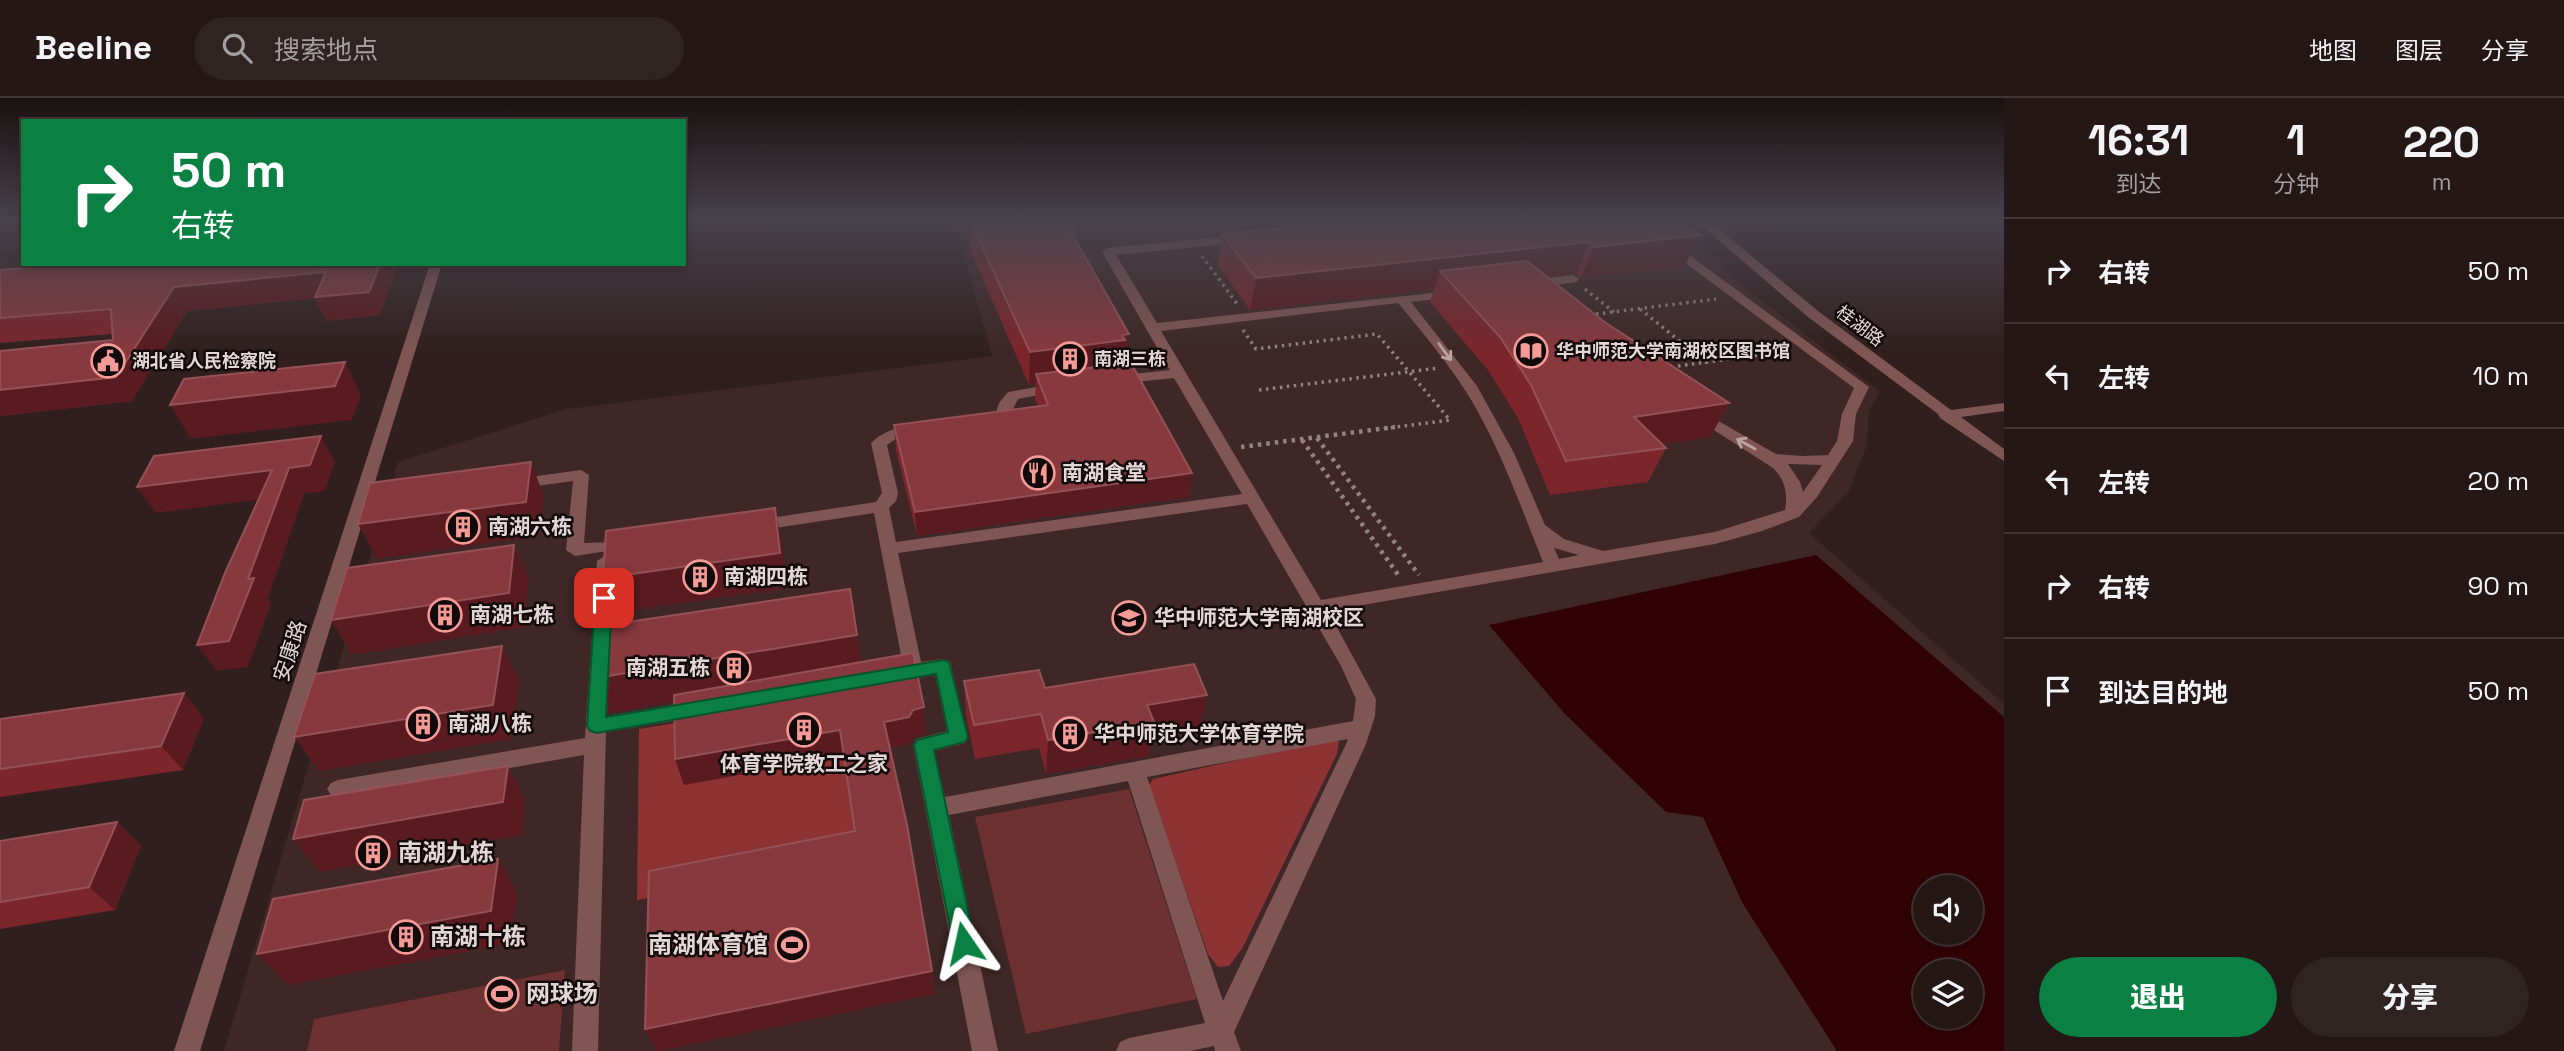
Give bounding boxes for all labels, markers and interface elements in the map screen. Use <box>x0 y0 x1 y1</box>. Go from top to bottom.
search box <box>194 17 684 80</box>
text: Beeline <box>35 27 152 69</box>
icon: search <box>218 29 256 67</box>
text: 搜索地点 <box>274 33 378 67</box>
text: 地图 <box>2309 35 2357 66</box>
text: 图层 <box>2395 35 2443 66</box>
text: 分享 <box>2481 35 2529 66</box>
text: 16:31 <box>2088 114 2189 167</box>
text: 1 <box>2287 114 2306 167</box>
text: 220 <box>2403 116 2480 169</box>
text: 50 m <box>171 139 286 201</box>
icon: right <box>56 147 147 238</box>
text: m <box>2432 167 2451 197</box>
text: 到达 <box>2116 169 2162 199</box>
text: 分钟 <box>2273 169 2319 199</box>
text: 右转 <box>171 206 235 246</box>
icon: right <box>2039 252 2077 290</box>
text: 50 m <box>2468 254 2529 288</box>
text: 右转 <box>2098 256 2150 290</box>
street label: 桂湖路 <box>1832 300 1889 351</box>
library icon: 华中师范大学南湖校区图书馆 <box>1512 332 1550 370</box>
place label: 华中师范大学南湖校区图书馆 <box>1556 339 1790 362</box>
building icon: 南湖三栋 <box>1051 340 1089 378</box>
public building icon: 湖北省人民检察院 <box>89 342 127 380</box>
one-way arrow <box>1437 342 1452 361</box>
place label: 南湖三栋 <box>1094 347 1166 370</box>
place label: 湖北省人民检察院 <box>132 349 276 372</box>
icon: left <box>2039 357 2077 395</box>
text: 10 m <box>2472 359 2529 393</box>
text: 左转 <box>2098 361 2150 395</box>
one-way arrow <box>1736 437 1756 451</box>
restaurant icon: 南湖食堂 <box>1019 454 1057 492</box>
place label: 南湖食堂 <box>1062 459 1146 486</box>
icon: left <box>2039 462 2077 500</box>
text: 20 m <box>2468 464 2529 498</box>
text: 左转 <box>2098 466 2150 500</box>
building icon: 南湖六栋 <box>444 508 482 546</box>
place label: 南湖六栋 <box>488 513 572 540</box>
building icon: 南湖四栋 <box>681 558 719 596</box>
place label: 南湖四栋 <box>724 563 808 590</box>
icon: right <box>2039 567 2077 605</box>
pin <box>574 568 634 628</box>
text: 90 m <box>2467 569 2529 603</box>
text: 右转 <box>2098 571 2150 605</box>
icon: arrive <box>585 579 623 617</box>
building icon: 南湖七栋 <box>426 596 464 634</box>
school or university icon: 华中师范大学南湖校区 <box>1110 599 1148 637</box>
place label: 南湖七栋 <box>470 601 554 628</box>
place label: 华中师范大学南湖校区 <box>1154 604 1364 631</box>
street label: 安康路 <box>267 617 312 685</box>
building icon: 南湖五栋 <box>715 649 753 687</box>
place label: 南湖五栋 <box>626 654 710 681</box>
icon: arrive <box>2039 672 2077 710</box>
text: 50 m <box>2468 674 2529 708</box>
text: 到达目的地 <box>2098 676 2228 710</box>
building icon: 南湖八栋 <box>404 705 442 743</box>
place label: 南湖八栋 <box>448 710 532 737</box>
building icon: 体育学院教工之家 <box>785 711 823 749</box>
building icon: 华中师范大学体育学院 <box>1051 715 1089 753</box>
place label: 华中师范大学体育学院 <box>1094 720 1304 747</box>
place label: 体育学院教工之家 <box>720 750 888 777</box>
building icon: 南湖九栋 <box>354 834 392 872</box>
place label: 南湖九栋 <box>398 837 494 868</box>
map controls <box>1913 875 1983 1029</box>
button: sound <box>1913 875 1983 945</box>
position arrow <box>927 906 1001 980</box>
building icon: 南湖十栋 <box>387 918 425 956</box>
place label: 南湖十栋 <box>430 921 526 952</box>
sports icon: 南湖体育馆 <box>773 926 811 964</box>
place label: 南湖体育馆 <box>648 929 768 960</box>
button: 退出 <box>2039 957 2277 1037</box>
button: 分享 <box>2291 957 2529 1037</box>
button: layers <box>1913 959 1983 1029</box>
sports icon: 网球场 <box>483 975 521 1013</box>
place label: 网球场 <box>526 978 598 1009</box>

